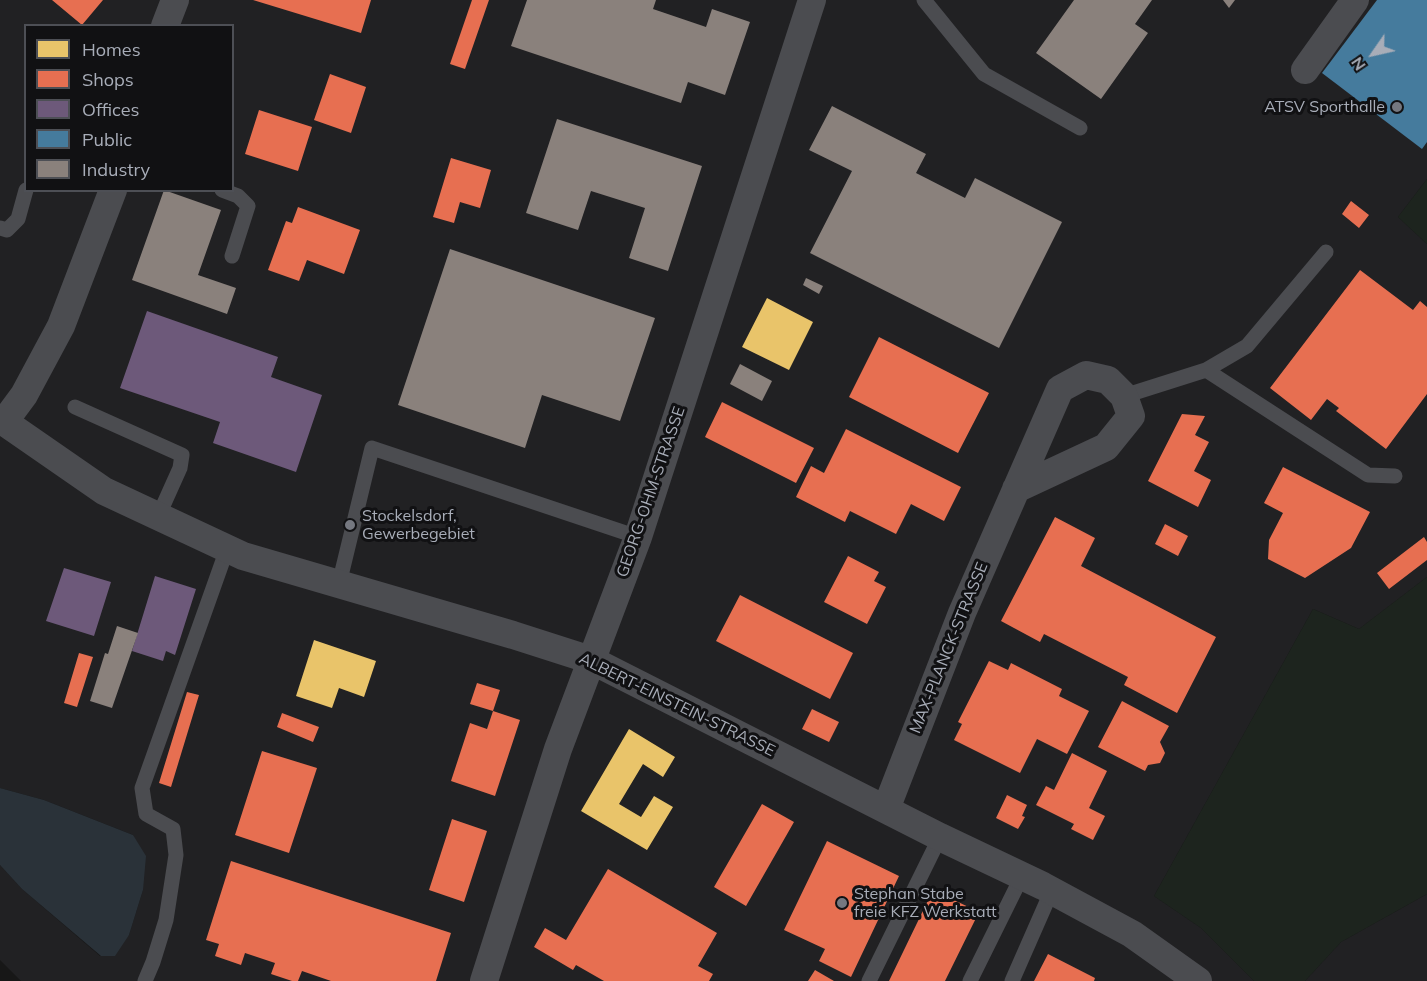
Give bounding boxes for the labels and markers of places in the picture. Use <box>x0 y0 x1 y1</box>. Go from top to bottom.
place label: ATSV Sporthalle <box>1264 97 1385 117</box>
marker: ATSV Sporthalle <box>1390 100 1404 114</box>
place label: Stockelsdorf, Gewerbegebiet <box>362 506 475 544</box>
marker: Stockelsdorf, Gewerbegebiet <box>343 518 357 532</box>
place label: Stephan Stabe freie KFZ Werkstatt <box>854 884 997 922</box>
marker: Stephan Stabe freie KFZ Werkstatt <box>835 896 849 910</box>

